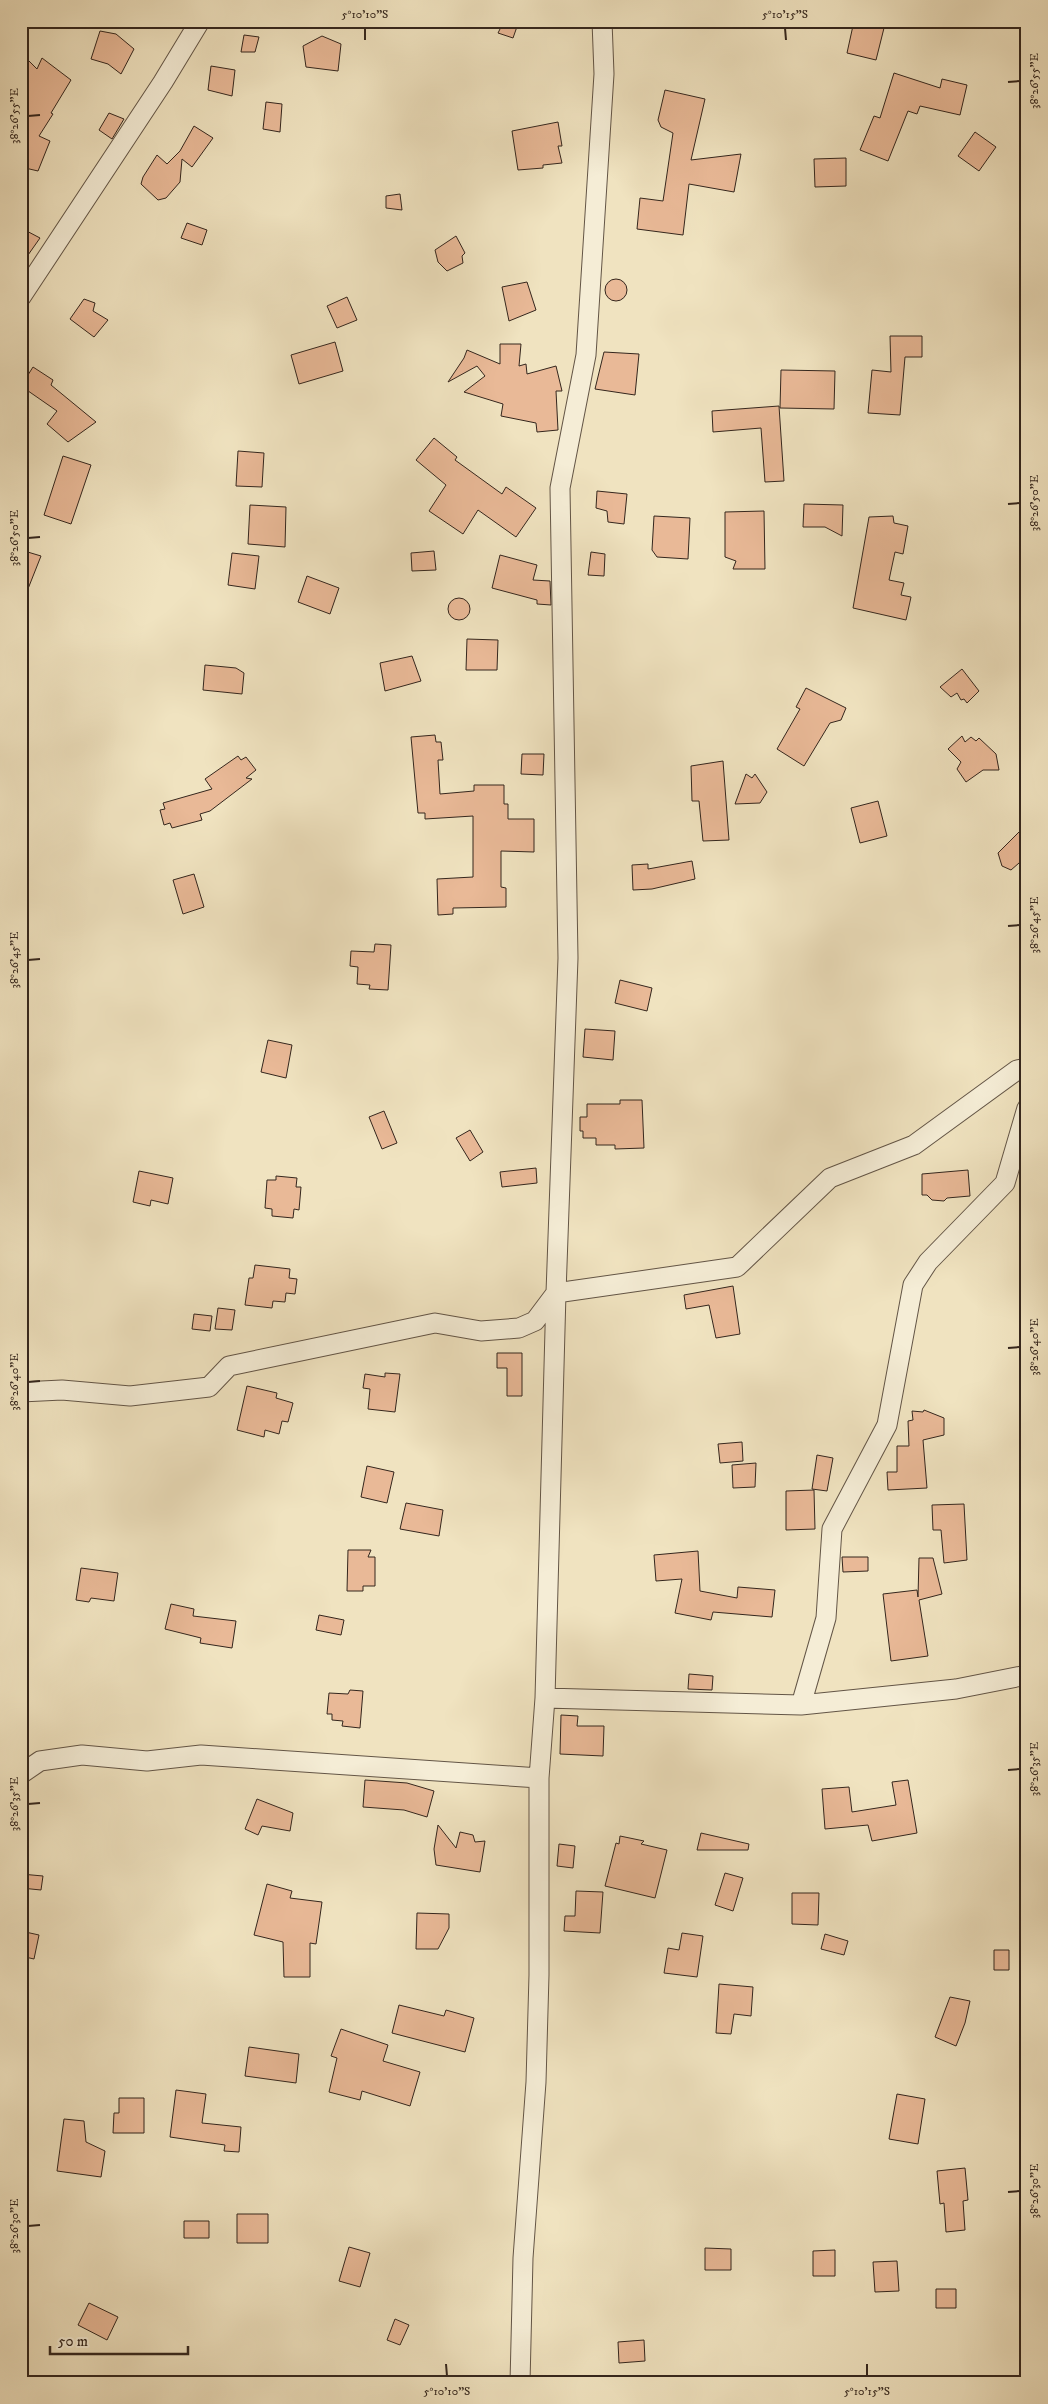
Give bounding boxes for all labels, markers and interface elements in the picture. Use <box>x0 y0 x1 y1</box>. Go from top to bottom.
text: 5°10'10"S <box>342 7 388 22</box>
text: 5°10'15"S <box>762 7 808 22</box>
text: 38°26'55"E <box>1027 53 1042 109</box>
text: 38°26'55"E <box>7 88 22 144</box>
text: 38°26'50"E <box>1027 474 1042 531</box>
text: 38°26'50"E <box>7 509 22 566</box>
text: 38°26'45"E <box>1027 896 1042 953</box>
text: 38°26'45"E <box>7 931 22 988</box>
text: 38°26'40"E <box>1027 1318 1042 1376</box>
text: 38°26'40"E <box>7 1353 22 1411</box>
text: 38°26'35"E <box>1027 1741 1042 1796</box>
text: 38°26'35"E <box>7 1776 22 1831</box>
text: 38°26'30"E <box>1027 2163 1042 2218</box>
text: 38°26'30"E <box>7 2198 22 2253</box>
scale bar <box>50 2324 188 2356</box>
text: 50 m <box>58 2332 88 2351</box>
text: 5°10'10"S <box>424 2384 470 2399</box>
text: 5°10'15"S <box>844 2384 890 2399</box>

